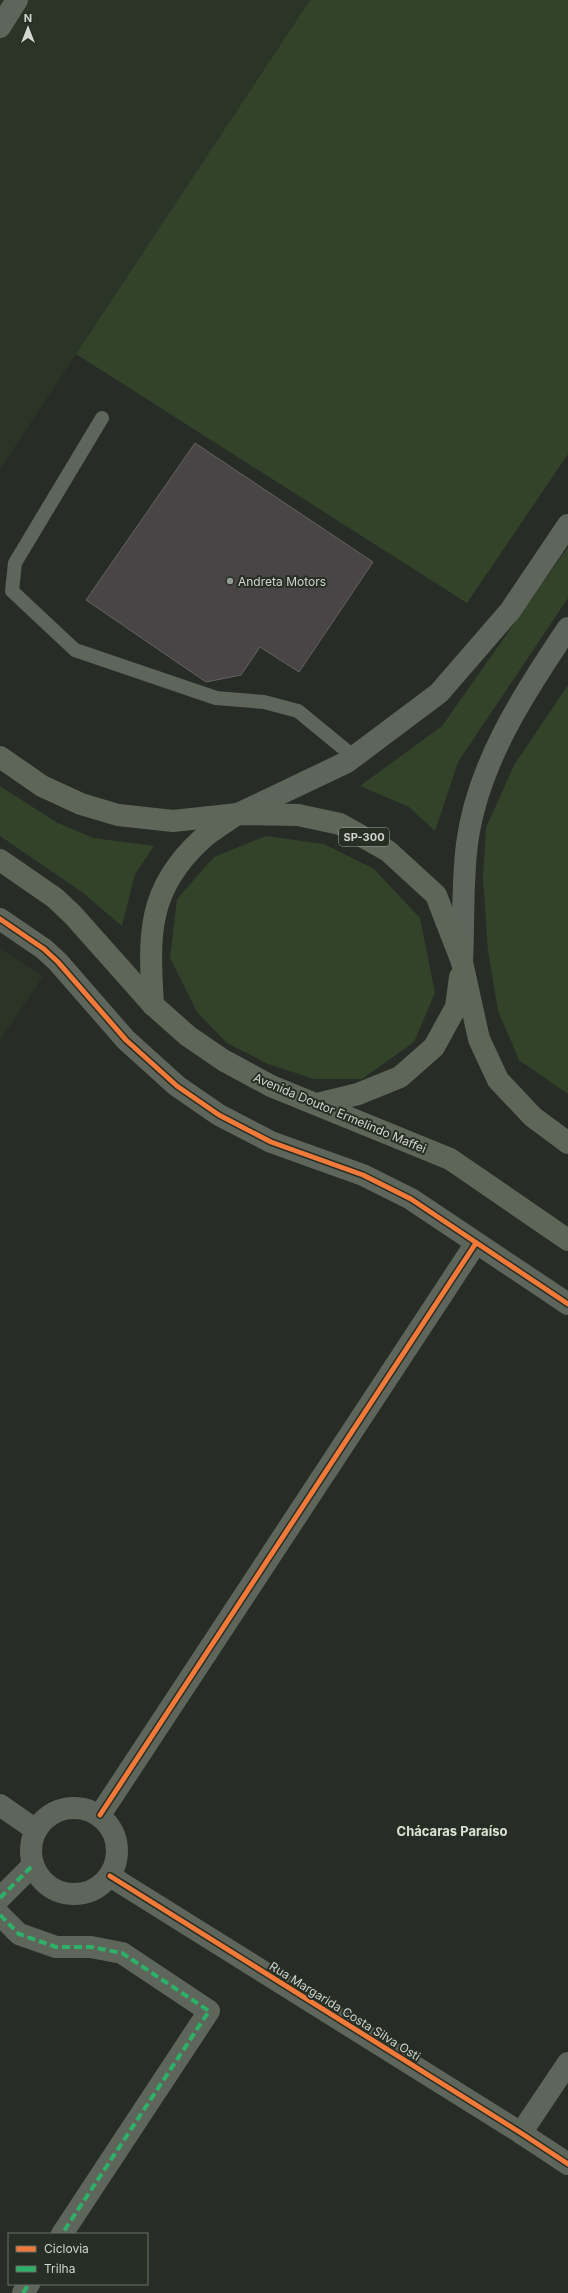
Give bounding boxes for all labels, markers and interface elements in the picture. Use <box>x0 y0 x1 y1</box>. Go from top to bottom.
north arrow <box>8 8 48 48</box>
text: N <box>24 11 32 25</box>
place label: Andreta Motors <box>238 574 326 589</box>
marker: Andreta Motors <box>225 576 235 586</box>
road number: SP-300 <box>339 828 389 846</box>
street label: Avenida Doutor Ermelindo Maffei <box>251 1070 429 1156</box>
district label: Chácaras Paraíso <box>397 1823 507 1839</box>
street label: Rua Margarida Costa Silva Osti <box>267 1958 423 2064</box>
legend <box>8 2233 148 2285</box>
text: Ciclovia <box>44 2241 89 2256</box>
text: Trilha <box>44 2261 75 2276</box>

